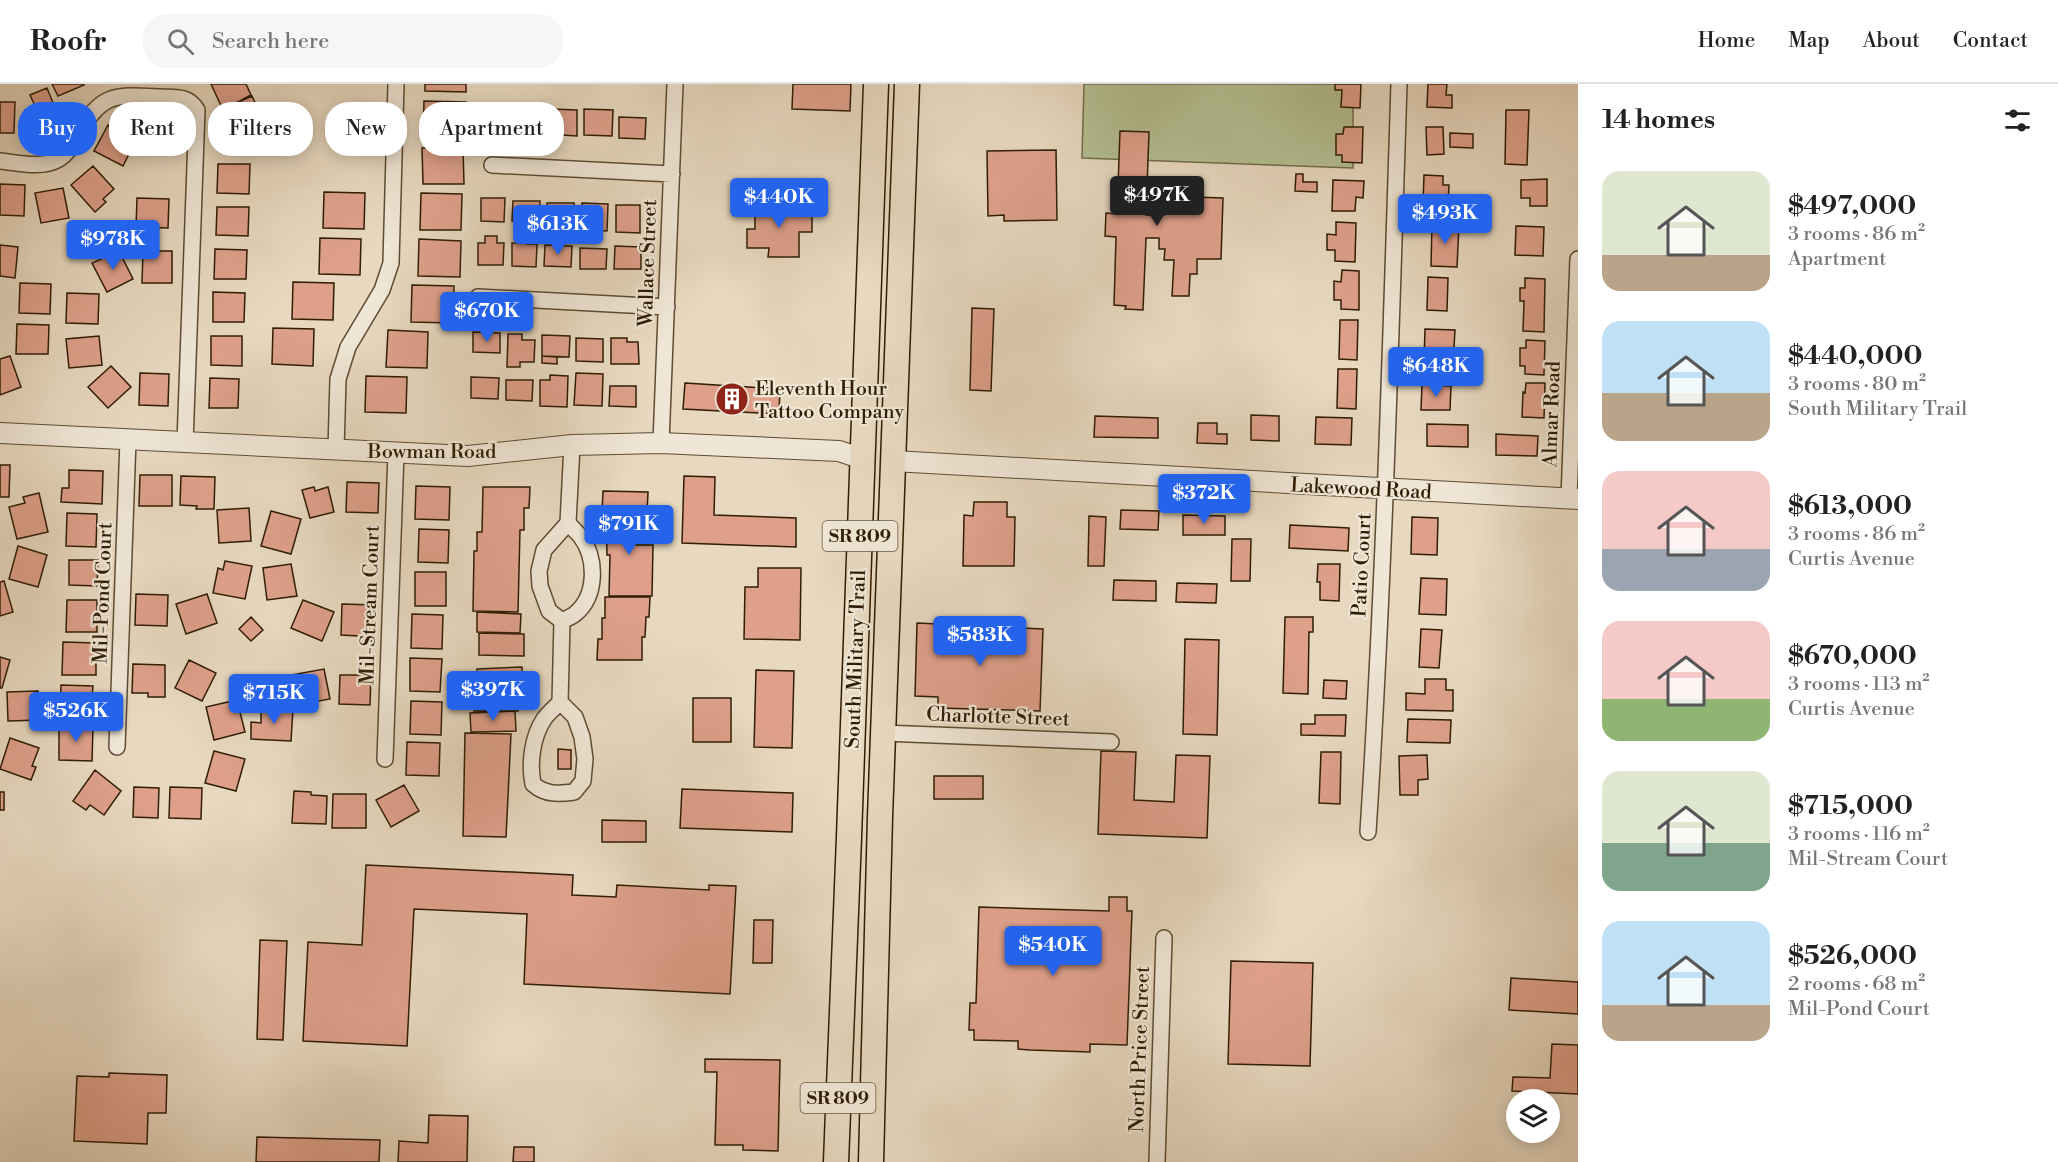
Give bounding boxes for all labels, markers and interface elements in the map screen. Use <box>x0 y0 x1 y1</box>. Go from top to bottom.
search box <box>143 14 563 68</box>
text: Roofr <box>30 24 107 59</box>
icon: search <box>164 25 197 58</box>
text: Search here <box>212 28 329 55</box>
text: Home <box>1698 28 1755 54</box>
text: Map <box>1788 28 1830 54</box>
text: About <box>1863 28 1920 54</box>
text: Contact <box>1953 28 2028 54</box>
chip: Buy <box>18 102 97 156</box>
chip: Rent <box>109 102 196 156</box>
chip: Filters <box>208 102 313 156</box>
chip: New <box>325 102 407 156</box>
chip: Apartment <box>419 102 564 156</box>
text: 14 homes <box>1602 104 1715 136</box>
icon: filters <box>2001 104 2034 137</box>
pin: $497K <box>1115 176 1199 227</box>
pin: $440K <box>737 178 821 229</box>
text: $497K <box>1124 183 1190 208</box>
text: $440K <box>744 185 814 210</box>
text: $497,000 <box>1788 190 1916 222</box>
pin: $493K <box>1403 194 1487 245</box>
icon: home <box>1650 195 1722 267</box>
street label: Wallace Street <box>634 199 663 328</box>
text: $493K <box>1412 201 1478 226</box>
pin: $613K <box>516 205 600 256</box>
text: $613K <box>527 212 589 237</box>
pin: $978K <box>71 220 155 271</box>
text: 3 rooms · 86 m² <box>1788 222 1925 247</box>
text: $978K <box>81 227 145 252</box>
text: Apartment <box>1788 247 1886 272</box>
pin: $670K <box>445 292 529 343</box>
text: $670K <box>454 299 520 324</box>
text: $440,000 <box>1788 340 1922 372</box>
icon: home <box>1650 345 1722 417</box>
pin: $648K <box>1394 347 1478 398</box>
text: $648K <box>1402 354 1470 379</box>
street label: Almar Road <box>1538 360 1567 469</box>
text: 3 rooms · 80 m² <box>1788 372 1926 397</box>
place label: Eleventh Hour Tattoo Company <box>755 377 904 425</box>
building icon: Eleventh Hour Tattoo Company <box>714 381 750 417</box>
text: South Military Trail <box>1788 397 1967 422</box>
street label: Bowman Road <box>367 440 497 465</box>
street label: Lakewood Road <box>1290 473 1433 506</box>
pin: $372K <box>1162 474 1246 525</box>
text: $372K <box>1172 481 1236 506</box>
text: $613,000 <box>1788 490 1912 522</box>
icon: home <box>1650 495 1722 567</box>
pin: $791K <box>587 505 671 556</box>
text: $791K <box>598 512 660 537</box>
street label: Patio Court <box>1347 512 1378 618</box>
road number: SR 809 <box>822 521 898 551</box>
street label: Mil-Pond Court <box>89 522 118 664</box>
text: 3 rooms · 86 m² <box>1788 522 1925 547</box>
street label: Mil-Stream Court <box>355 525 386 686</box>
text: Curtis Avenue <box>1788 547 1915 572</box>
street label: South Military Trail <box>841 569 872 749</box>
pin: $583K <box>938 616 1022 667</box>
text: $583K <box>947 623 1013 648</box>
text: $670,000 <box>1788 640 1917 672</box>
icon: home <box>1650 645 1722 717</box>
pin: $397K <box>451 671 535 722</box>
text: 3 rooms · 113 m² <box>1788 672 1929 697</box>
pin: $715K <box>232 674 316 725</box>
text: $397K <box>461 678 525 703</box>
text: $715K <box>243 681 305 706</box>
pin: $526K <box>34 692 118 743</box>
text: Curtis Avenue <box>1788 697 1915 722</box>
text: $526K <box>43 699 109 724</box>
street label: Charlotte Street <box>926 703 1070 732</box>
text: $715,000 <box>1788 790 1913 822</box>
icon: home <box>1650 795 1722 867</box>
text: 3 rooms · 116 m² <box>1788 822 1930 847</box>
text: Mil-Stream Court <box>1788 847 1948 872</box>
pin: $540K <box>1011 926 1095 977</box>
text: $540K <box>1019 933 1087 958</box>
text: $526,000 <box>1788 940 1917 972</box>
icon: home <box>1650 945 1722 1017</box>
street label: North Price Street <box>1125 965 1156 1133</box>
text: 2 rooms · 68 m² <box>1788 972 1925 997</box>
text: Mil-Pond Court <box>1788 997 1930 1022</box>
road number: SR 809 <box>800 1083 876 1113</box>
map controls <box>1506 1089 1560 1143</box>
button: layers <box>1506 1089 1560 1143</box>

